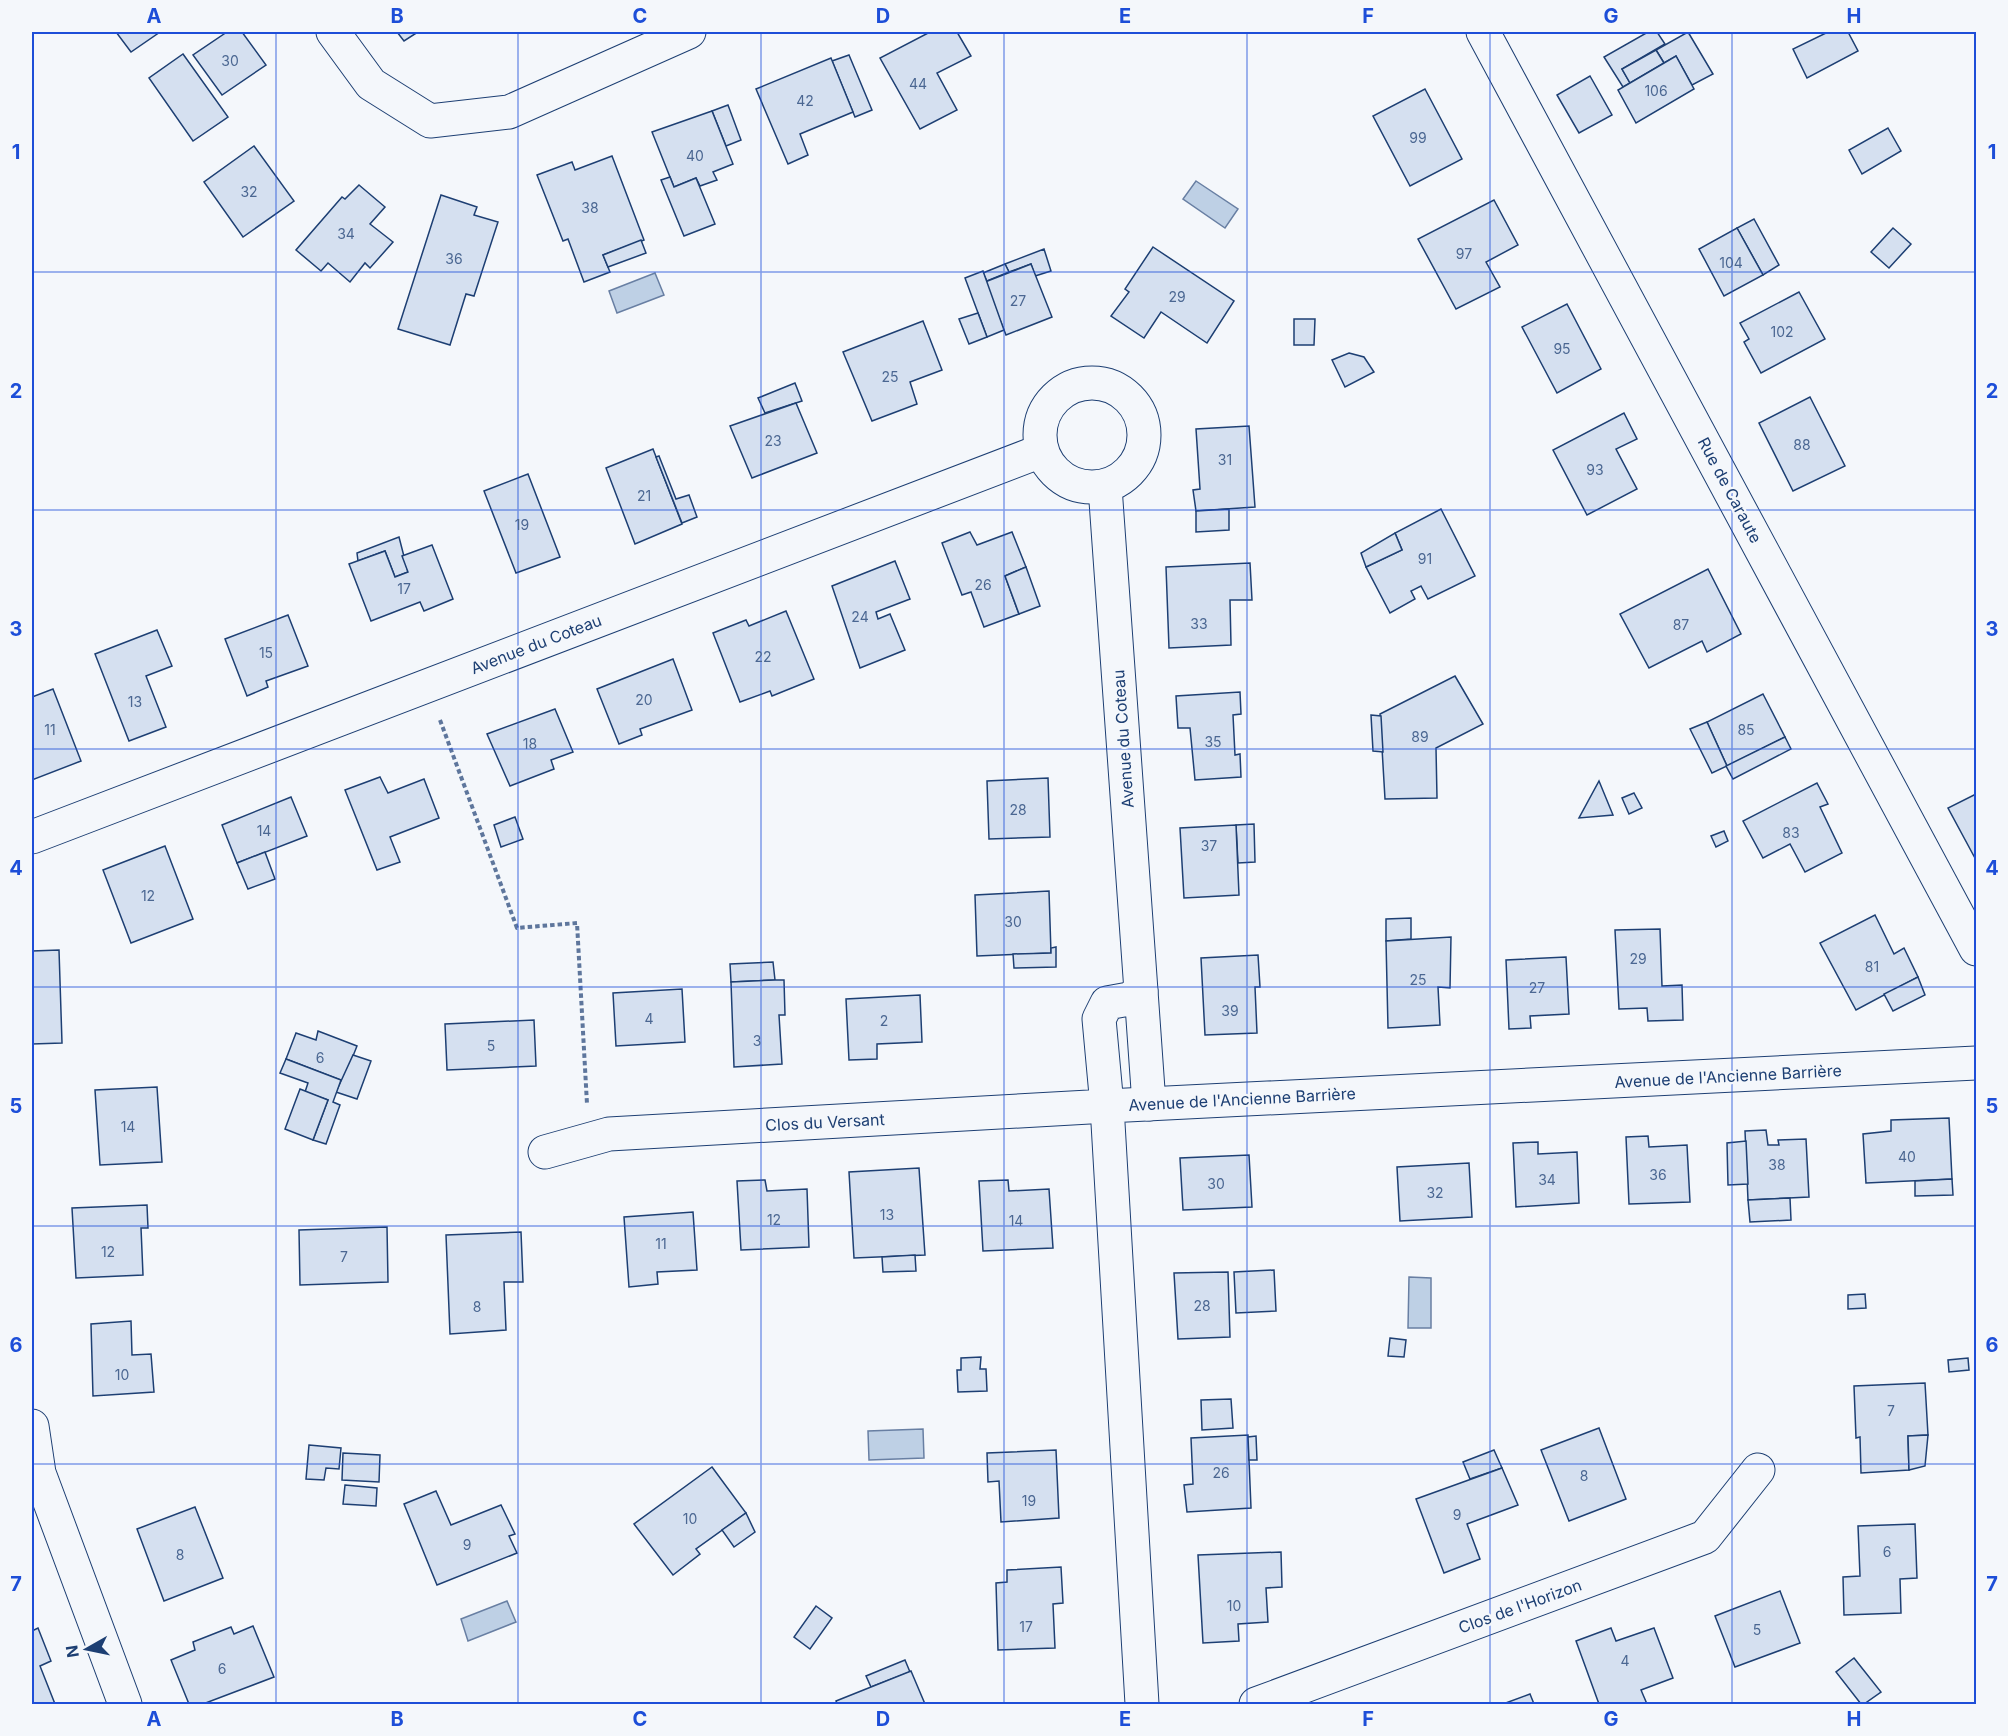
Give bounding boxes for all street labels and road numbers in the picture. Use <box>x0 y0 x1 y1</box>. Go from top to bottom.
street label: Rue de Caraute <box>1694 434 1766 546</box>
street label: Avenue du Coteau <box>468 610 604 678</box>
street label: Avenue du Coteau <box>1108 669 1138 809</box>
street label: Avenue de l'Ancienne Barrière <box>1614 1060 1842 1092</box>
street label: Avenue de l'Ancienne Barrière <box>1128 1083 1356 1115</box>
street label: Clos du Versant <box>765 1109 885 1135</box>
street label: Clos de l'Horizon <box>1456 1574 1584 1638</box>

